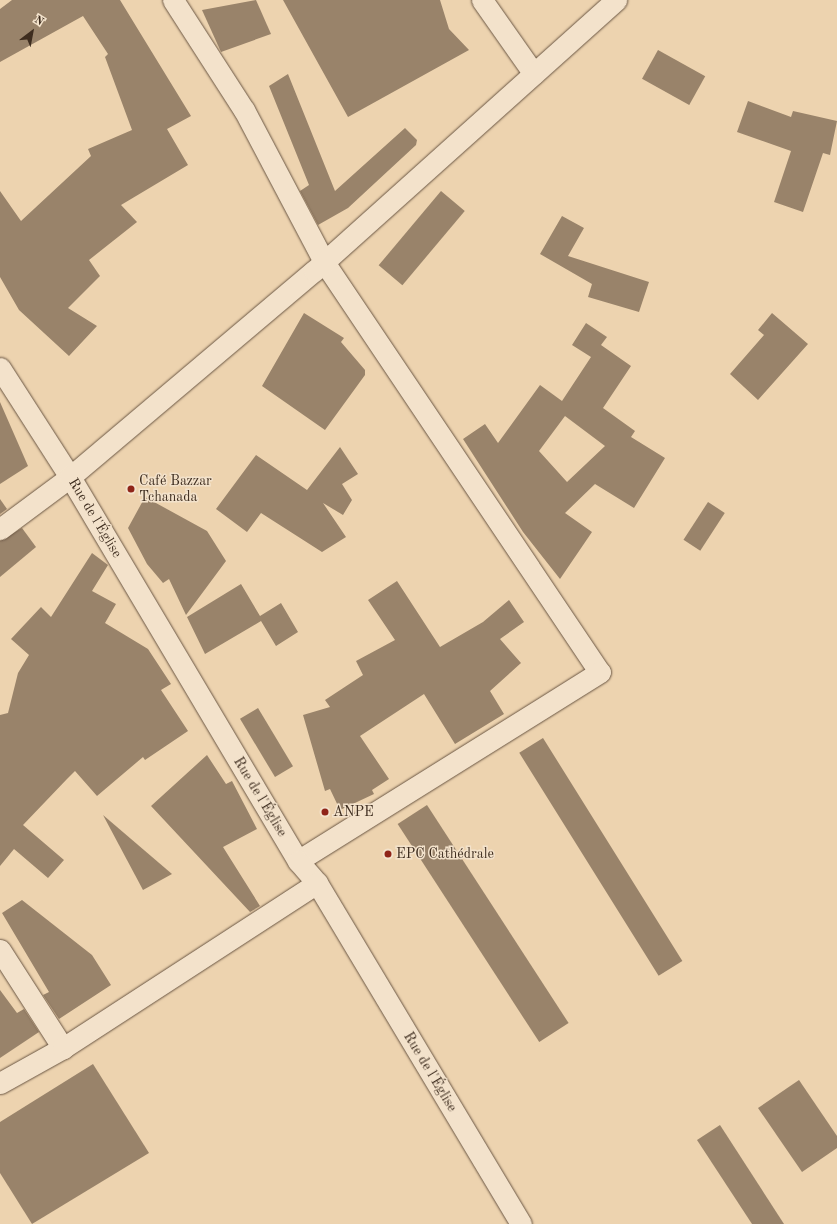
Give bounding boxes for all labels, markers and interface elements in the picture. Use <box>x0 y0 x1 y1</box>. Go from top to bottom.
north arrow <box>12 12 52 52</box>
text: N <box>32 15 45 28</box>
place label: Café Bazzar Tchanada <box>139 473 212 506</box>
street label: Rue de l'Église <box>65 475 125 561</box>
marker: Café Bazzar Tchanada <box>126 484 136 494</box>
street label: Rue de l'Église <box>230 754 290 840</box>
place label: ANPE <box>333 804 374 820</box>
marker: ANPE <box>320 807 330 817</box>
place label: EPC Cathédrale <box>396 846 494 862</box>
marker: EPC Cathédrale <box>383 849 393 859</box>
street label: Rue de l'Église <box>400 1029 460 1115</box>

